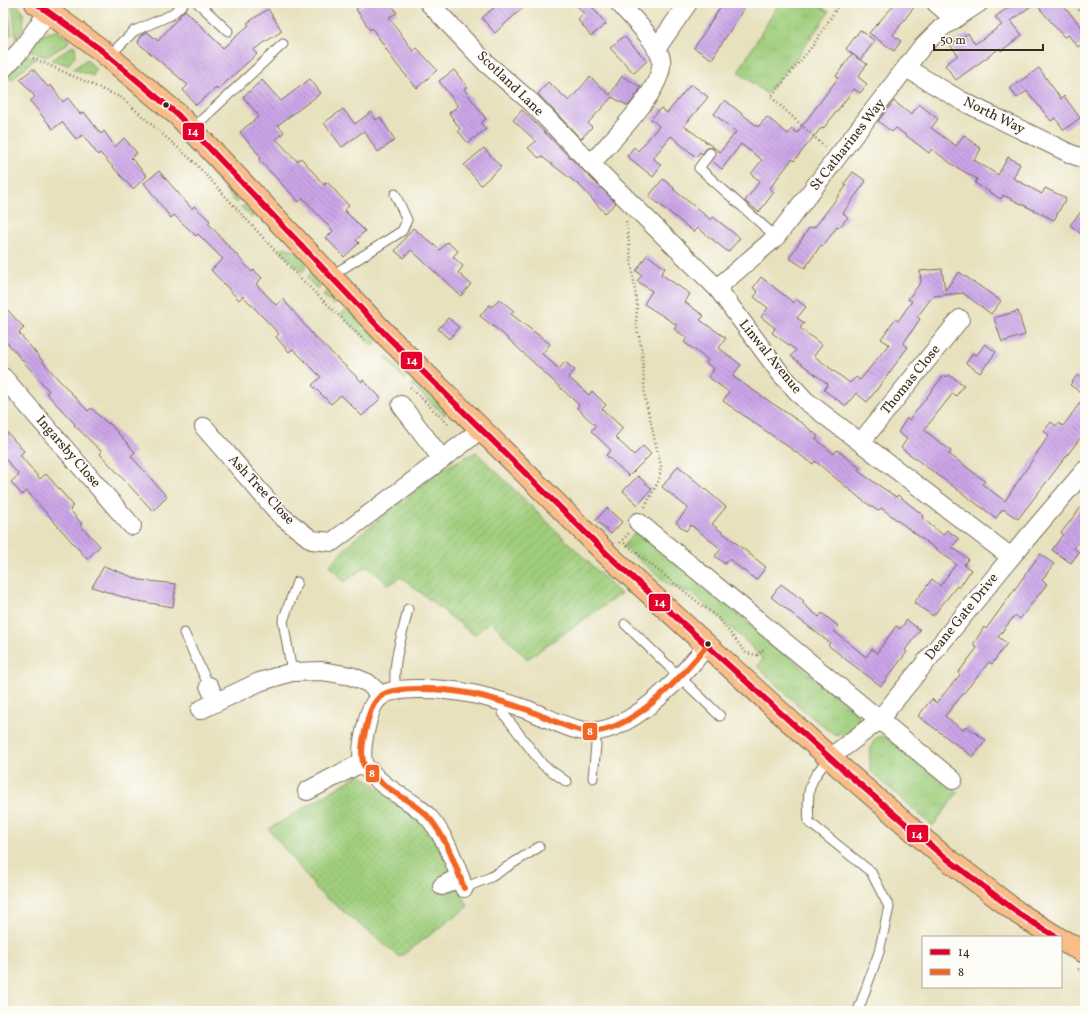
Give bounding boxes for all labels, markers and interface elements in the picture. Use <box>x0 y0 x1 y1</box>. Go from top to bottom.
scale bar <box>934 26 1043 52</box>
text: 50 m <box>940 33 966 49</box>
street label: Scotland Lane <box>472 47 548 121</box>
street label: North Way <box>960 93 1028 139</box>
street label: St Catharines Way <box>806 95 890 195</box>
unlabelled marker <box>161 100 171 110</box>
line badge: 14 <box>182 122 205 141</box>
text: 14 <box>187 125 199 140</box>
street label: Linwal Avenue <box>734 316 806 398</box>
street label: Thomas Close <box>877 341 945 419</box>
line badge: 14 <box>400 351 423 370</box>
text: 14 <box>406 354 418 369</box>
street label: Ingarsby Close <box>31 412 105 493</box>
street label: Ash Tree Close <box>224 451 299 529</box>
street label: Deane Gate Drive <box>921 569 1003 665</box>
line badge: 14 <box>648 593 671 612</box>
text: 14 <box>654 596 666 611</box>
unlabelled marker <box>703 639 713 649</box>
line badge: 8 <box>582 722 598 741</box>
text: 8 <box>587 725 593 740</box>
line badge: 8 <box>365 764 380 783</box>
text: 8 <box>369 767 375 782</box>
line badge: 14 <box>906 824 929 843</box>
text: 14 <box>911 828 923 843</box>
legend <box>922 936 1062 988</box>
text: 14 <box>958 945 970 961</box>
text: 8 <box>958 965 964 981</box>

